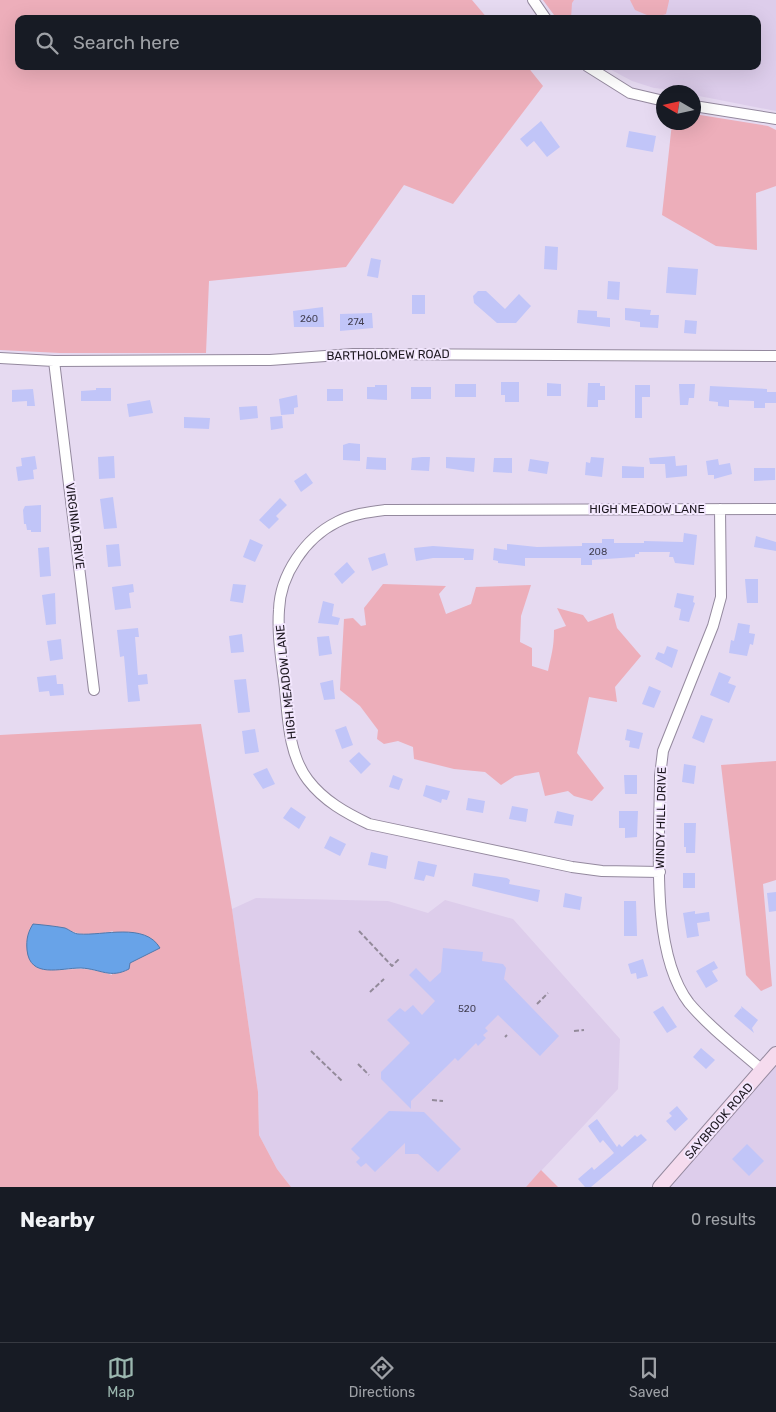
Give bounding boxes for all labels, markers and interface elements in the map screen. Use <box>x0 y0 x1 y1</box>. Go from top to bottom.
search box <box>15 15 761 70</box>
icon: search <box>33 29 61 57</box>
text: Search here <box>73 31 180 54</box>
north arrow <box>656 85 701 130</box>
house number: 260 <box>300 313 318 325</box>
house number: 274 <box>348 316 364 328</box>
street label: BARTHOLOMEW ROAD <box>326 347 450 363</box>
street label: VIRGINIA DRIVE <box>63 482 87 570</box>
street label: HIGH MEADOW LANE <box>589 502 705 516</box>
house number: 208 <box>589 546 607 558</box>
street label: HIGH MEADOW LANE <box>273 624 299 740</box>
street label: WINDY HILL DRIVE <box>653 767 669 869</box>
house number: 520 <box>458 1003 476 1015</box>
street label: SAYBROOK ROAD <box>682 1080 756 1162</box>
text: Nearby <box>20 1207 95 1232</box>
text: 0 results <box>691 1210 756 1229</box>
tab: Map <box>107 1354 135 1401</box>
tab: Directions <box>349 1354 415 1401</box>
tab: Saved <box>629 1354 669 1401</box>

